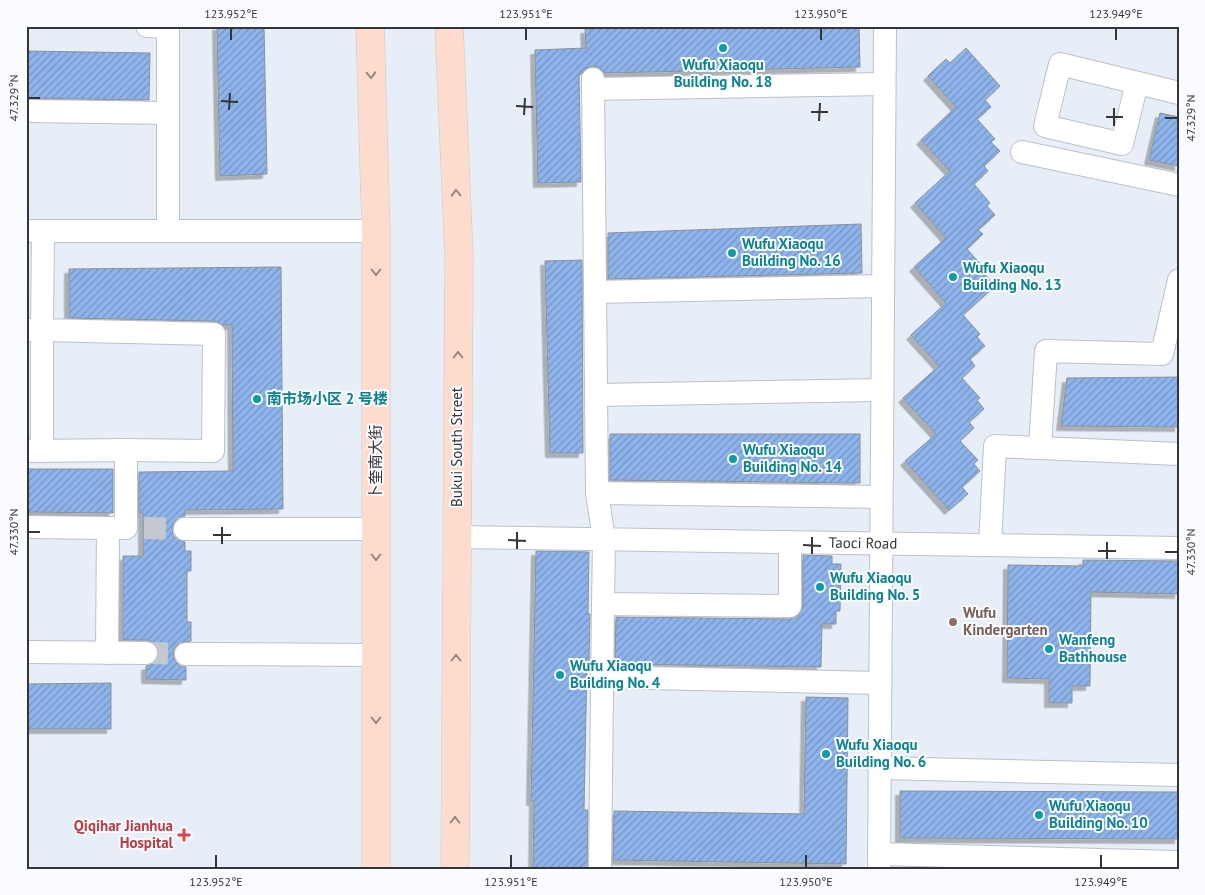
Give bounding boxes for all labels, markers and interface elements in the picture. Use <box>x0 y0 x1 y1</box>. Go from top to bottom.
text: 123.952°E <box>204 6 258 21</box>
text: 123.951°E <box>499 6 553 21</box>
text: 123.950°E <box>794 6 848 21</box>
text: 123.949°E <box>1089 6 1143 21</box>
marker: Wufu Xiaoqu Building No. 18 <box>717 42 729 54</box>
place label: Wufu Xiaoqu Building No. 18 <box>674 55 772 91</box>
one-way arrow <box>366 71 377 79</box>
text: 47.329°N <box>6 74 21 122</box>
text: 47.329°N <box>1183 94 1198 142</box>
one-way arrow <box>451 188 461 196</box>
place label: Wufu Xiaoqu Building No. 16 <box>742 234 841 270</box>
marker: Wufu Xiaoqu Building No. 16 <box>726 247 738 259</box>
place label: Wufu Xiaoqu Building No. 13 <box>963 258 1062 294</box>
one-way arrow <box>371 269 381 277</box>
marker: Wufu Xiaoqu Building No. 13 <box>947 271 959 283</box>
one-way arrow <box>453 351 463 358</box>
street label: Bukui South Street <box>447 387 466 507</box>
place label: 南市场小区 2 号楼 <box>267 389 388 408</box>
marker: 南市场小区 2 号楼 <box>251 393 263 405</box>
street label: 卜奎南大街 <box>366 424 385 500</box>
place label: Wufu Xiaoqu Building No. 14 <box>743 440 842 476</box>
marker: Wufu Xiaoqu Building No. 14 <box>727 453 739 465</box>
text: 47.330°N <box>6 508 21 556</box>
text: 47.330°N <box>1183 528 1198 576</box>
street label: Taoci Road <box>828 533 898 553</box>
one-way arrow <box>371 554 381 562</box>
place label: Wufu Xiaoqu Building No. 5 <box>830 568 920 604</box>
marker: Wufu Xiaoqu Building No. 5 <box>814 581 826 593</box>
place label: Wufu Kindergarten <box>963 603 1048 639</box>
marker: Wufu Kindergarten <box>947 616 959 628</box>
place label: Wanfeng Bathhouse <box>1059 630 1127 666</box>
marker: Wanfeng Bathhouse <box>1043 643 1055 655</box>
one-way arrow <box>451 653 461 661</box>
place label: Wufu Xiaoqu Building No. 4 <box>570 656 661 692</box>
marker: Wufu Xiaoqu Building No. 4 <box>554 669 566 681</box>
one-way arrow <box>371 716 381 724</box>
place label: Wufu Xiaoqu Building No. 6 <box>836 735 926 771</box>
marker: Wufu Xiaoqu Building No. 6 <box>820 748 832 760</box>
place label: Wufu Xiaoqu Building No. 10 <box>1049 796 1148 832</box>
marker: Wufu Xiaoqu Building No. 10 <box>1033 809 1045 821</box>
place label: Qiqihar Jianhua Hospital <box>74 816 174 852</box>
one-way arrow <box>450 816 460 824</box>
marker: Qiqihar Jianhua Hospital <box>177 828 191 842</box>
text: 123.952°E <box>189 874 243 889</box>
text: 123.951°E <box>484 874 538 889</box>
text: 123.950°E <box>779 874 833 889</box>
text: 123.949°E <box>1074 874 1128 889</box>

